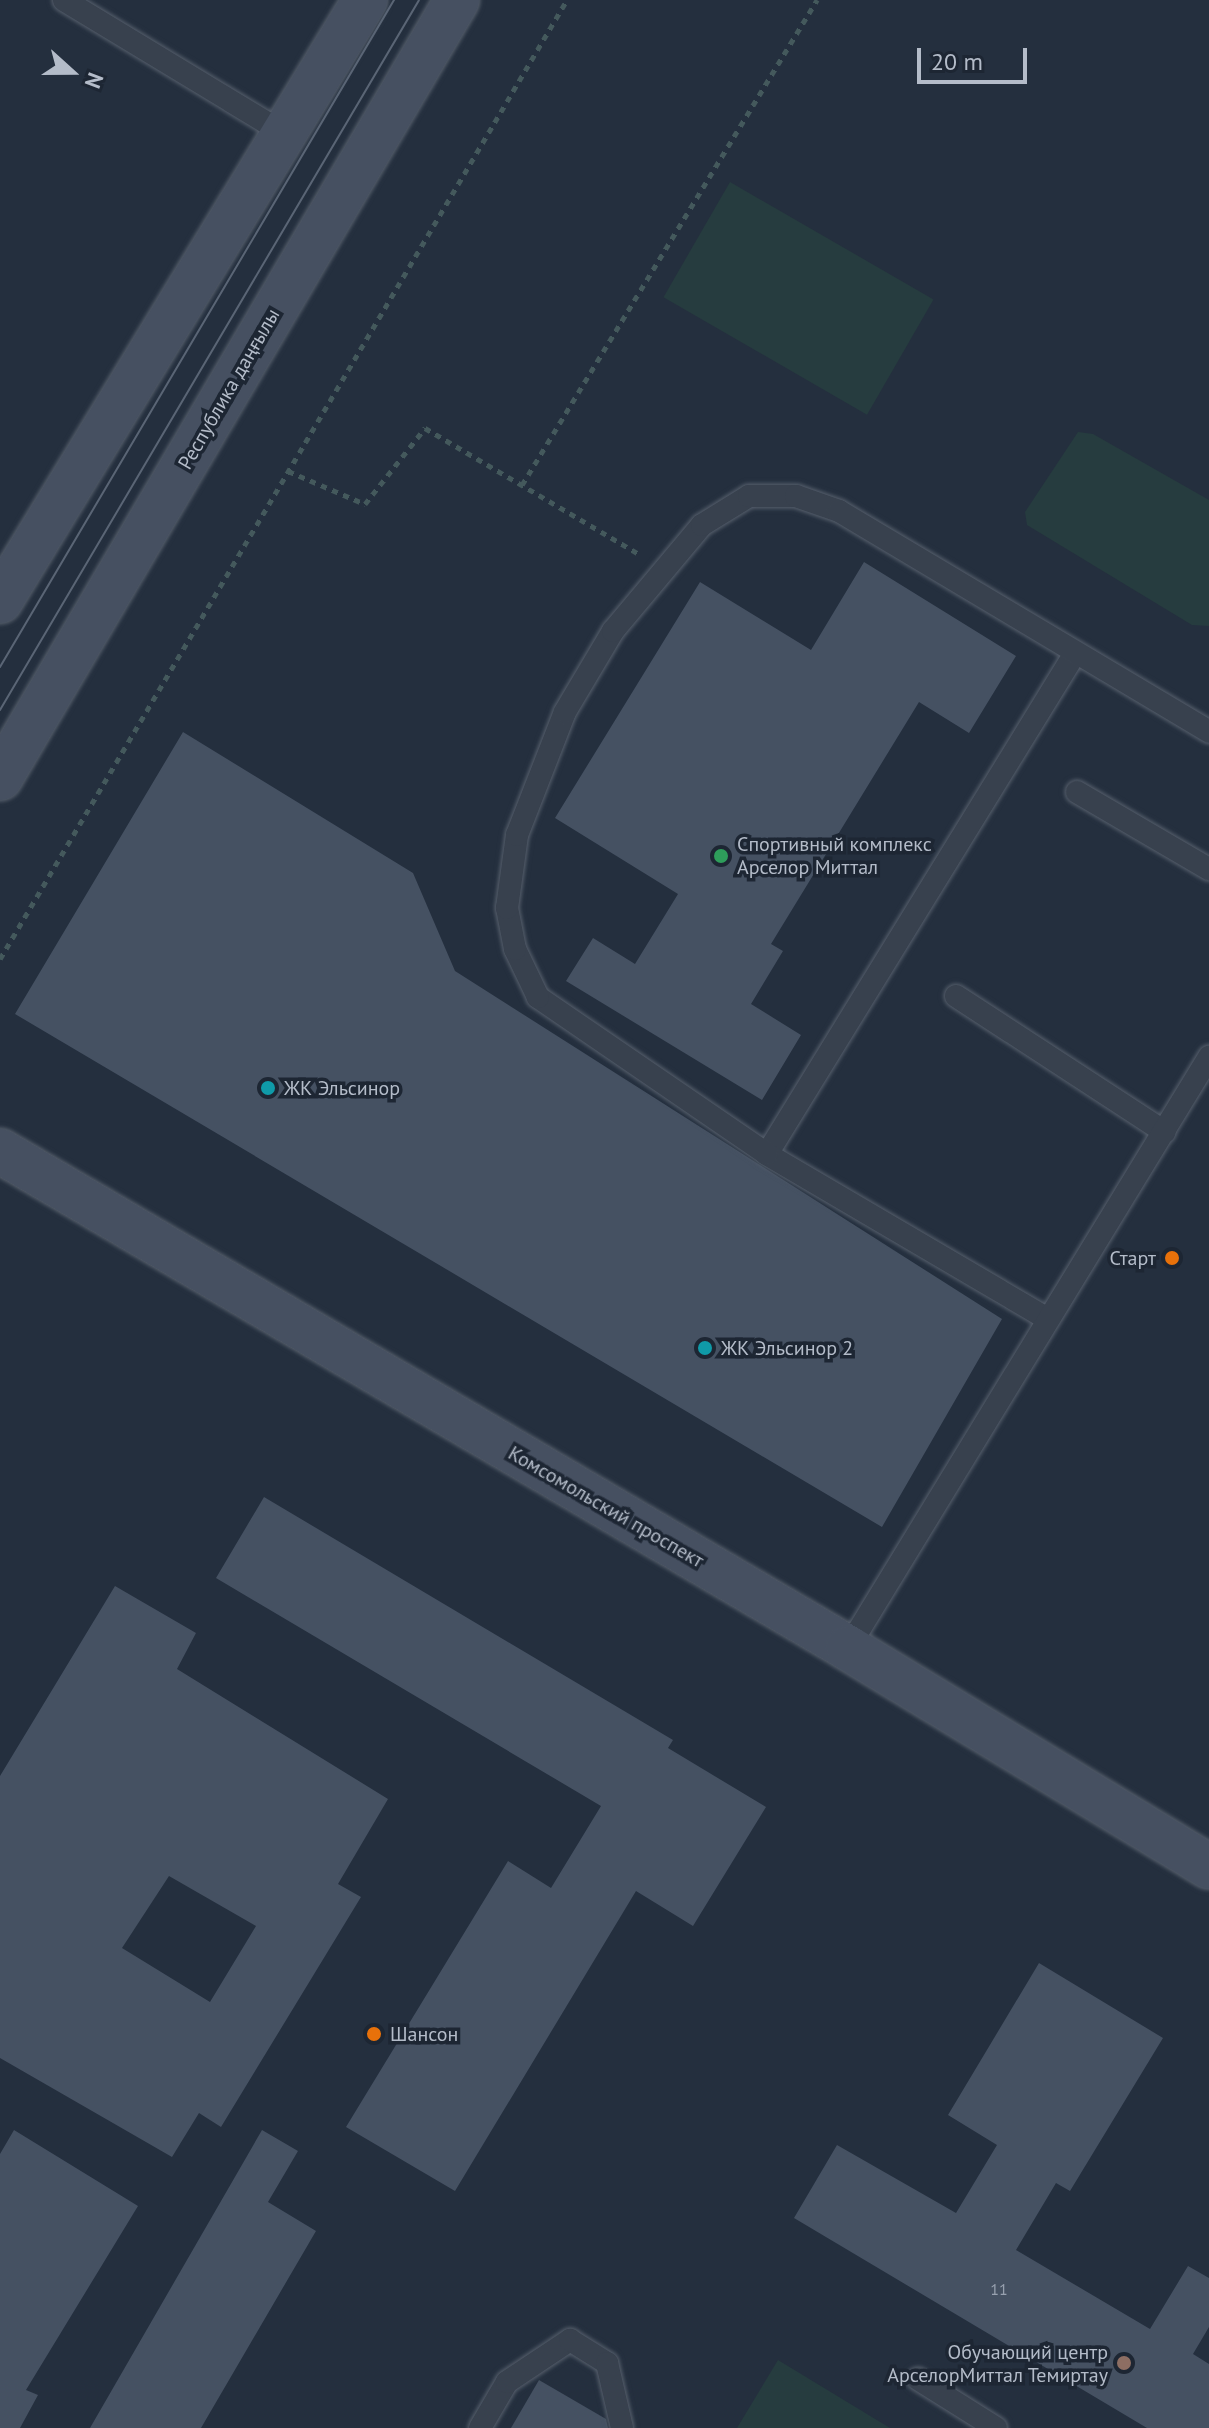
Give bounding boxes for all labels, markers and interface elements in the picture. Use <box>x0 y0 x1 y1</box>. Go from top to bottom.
north arrow <box>32 32 112 112</box>
scale bar <box>921 32 1031 82</box>
text: 20 m <box>931 46 983 77</box>
text: N <box>79 69 110 92</box>
street label: Республика даңғылы <box>173 304 285 474</box>
place label: Спортивный комплекс Арселор Миттал <box>737 832 932 879</box>
marker: Спортивный комплекс Арселор Миттал <box>712 847 730 865</box>
place label: ЖК Эльсинор <box>284 1076 400 1100</box>
marker: ЖК Эльсинор <box>259 1079 277 1097</box>
place label: Старт <box>1109 1246 1156 1270</box>
marker: Старт <box>1163 1249 1181 1267</box>
place label: ЖК Эльсинор 2 <box>721 1336 853 1360</box>
marker: ЖК Эльсинор 2 <box>696 1339 714 1357</box>
street label: Комсомольский проспект <box>504 1441 708 1573</box>
place label: Шансон <box>390 2022 458 2046</box>
marker: Шансон <box>365 2025 383 2043</box>
house number: 11 <box>990 2279 1008 2299</box>
place label: Обучающий центр АрселорМиттал Темиртау <box>887 2340 1108 2387</box>
marker: Обучающий центр АрселорМиттал Темиртау <box>1115 2354 1133 2372</box>

